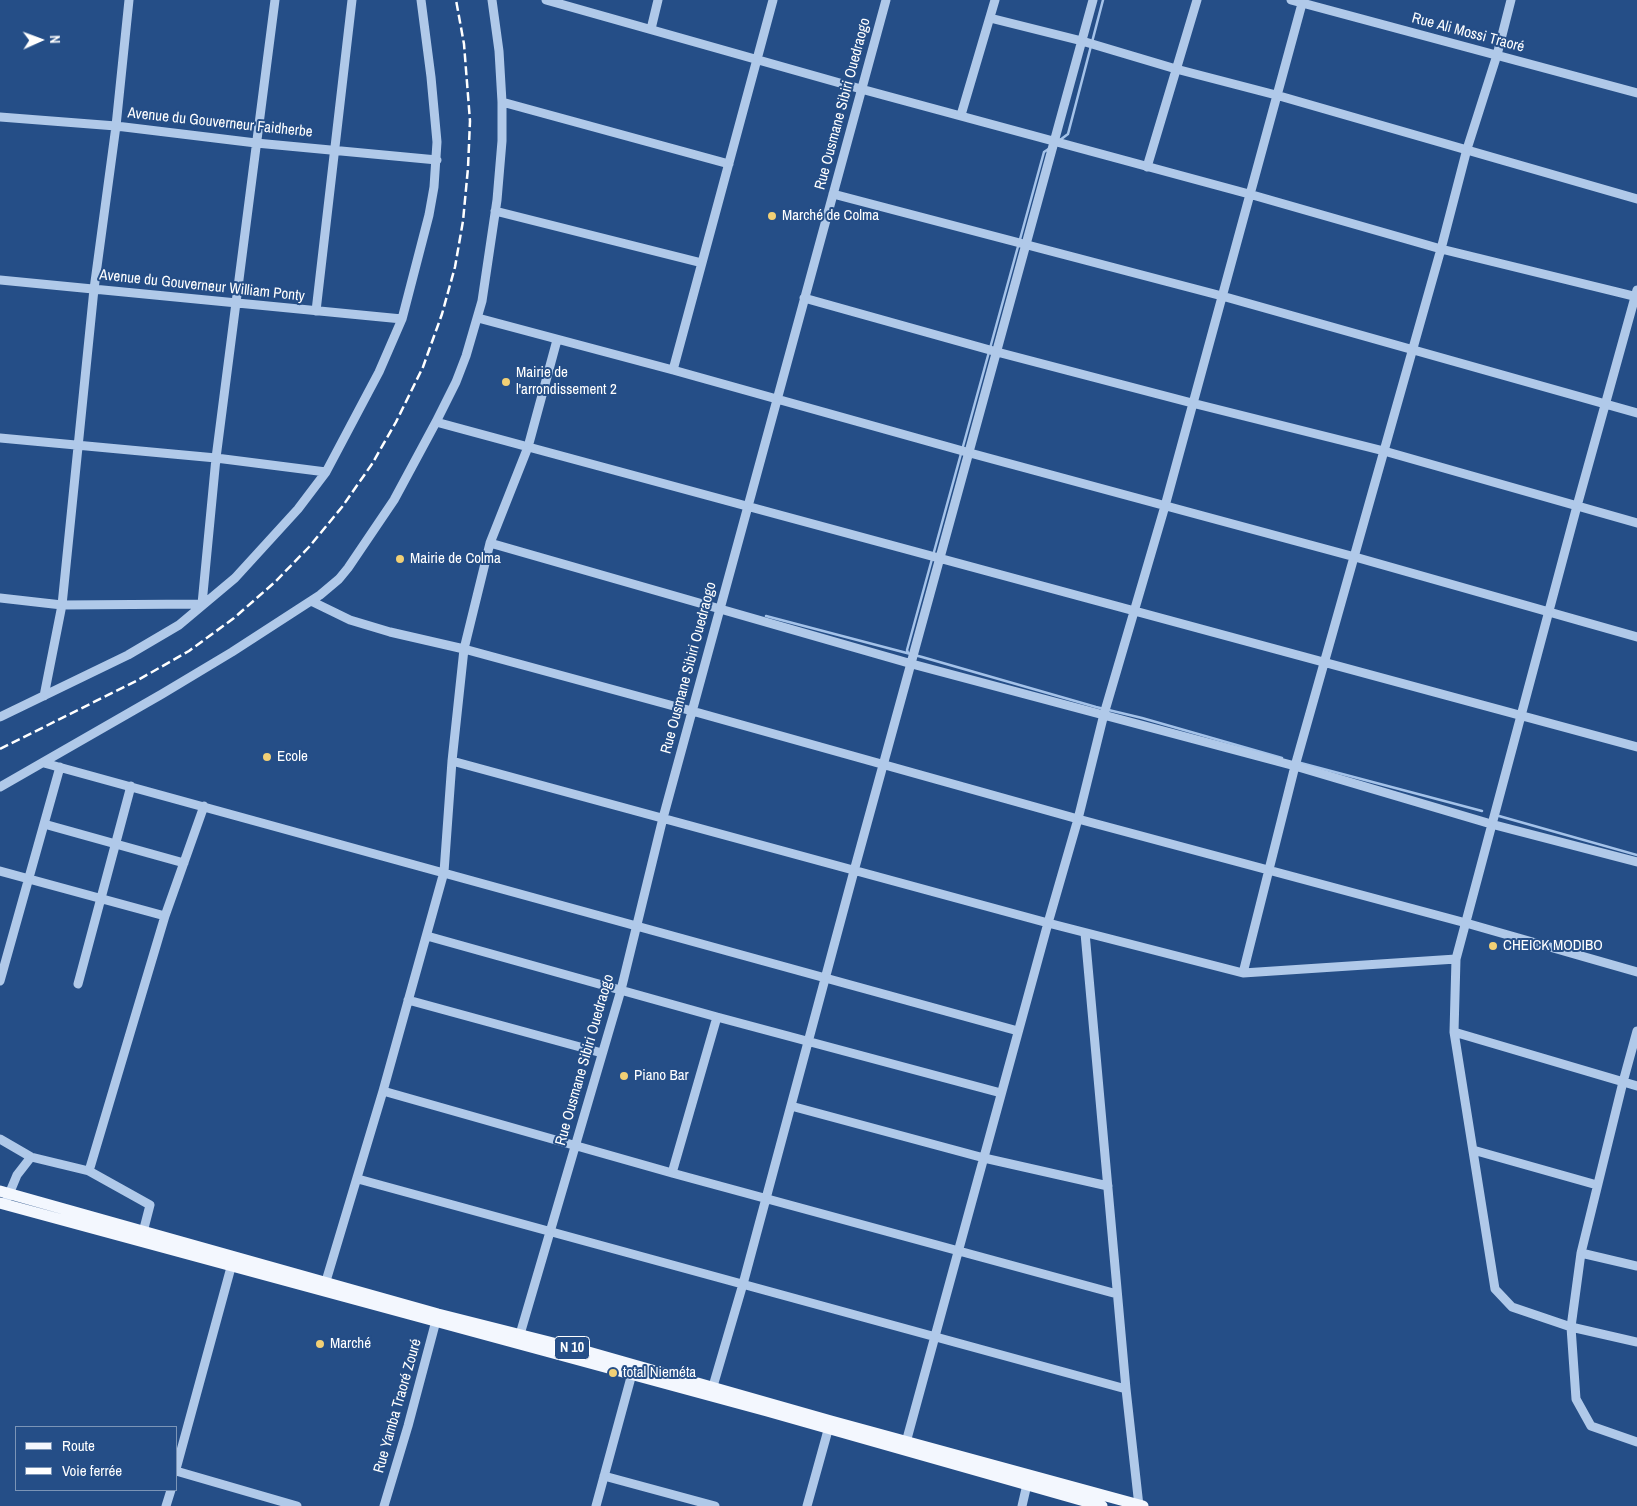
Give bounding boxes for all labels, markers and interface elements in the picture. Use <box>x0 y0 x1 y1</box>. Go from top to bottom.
street label: Rue Ali Mossi Traoré <box>1410 9 1526 57</box>
north arrow <box>15 15 65 65</box>
street label: Rue Ousmane Sibiri Ouedraogo <box>811 16 875 192</box>
text: N <box>46 35 64 44</box>
street label: Avenue du Gouverneur Faidherbe <box>127 104 313 142</box>
place label: Marché de Colma <box>782 207 879 225</box>
marker: Marché de Colma <box>766 210 778 222</box>
street label: Avenue du Gouverneur William Ponty <box>98 266 306 306</box>
place label: Mairie de l'arrondissement 2 <box>516 364 617 399</box>
marker: Mairie de l'arrondissement 2 <box>500 376 512 388</box>
place label: Mairie de Colma <box>410 550 501 568</box>
marker: Mairie de Colma <box>394 553 406 565</box>
street label: Rue Ousmane Sibiri Ouedraogo <box>657 580 721 756</box>
place label: Ecole <box>277 748 308 766</box>
marker: Ecole <box>261 751 273 763</box>
place label: CHEICK MODIBO <box>1503 937 1603 955</box>
marker: CHEICK MODIBO <box>1487 940 1499 952</box>
street label: Rue Ousmane Sibiri Ouedraogo <box>552 972 618 1148</box>
place label: Piano Bar <box>634 1067 689 1085</box>
marker: Piano Bar <box>618 1070 630 1082</box>
place label: Marché <box>330 1335 371 1353</box>
road number: N 10 <box>554 1336 590 1360</box>
street label: Rue Yamba Traoré Zouré <box>370 1337 426 1475</box>
marker: Marché <box>314 1338 326 1350</box>
place label: total Nieméta <box>623 1364 696 1382</box>
marker: total Nieméta <box>607 1367 619 1379</box>
legend <box>15 1426 178 1491</box>
text: Route <box>62 1435 95 1456</box>
text: Voie ferrée <box>62 1460 122 1481</box>

